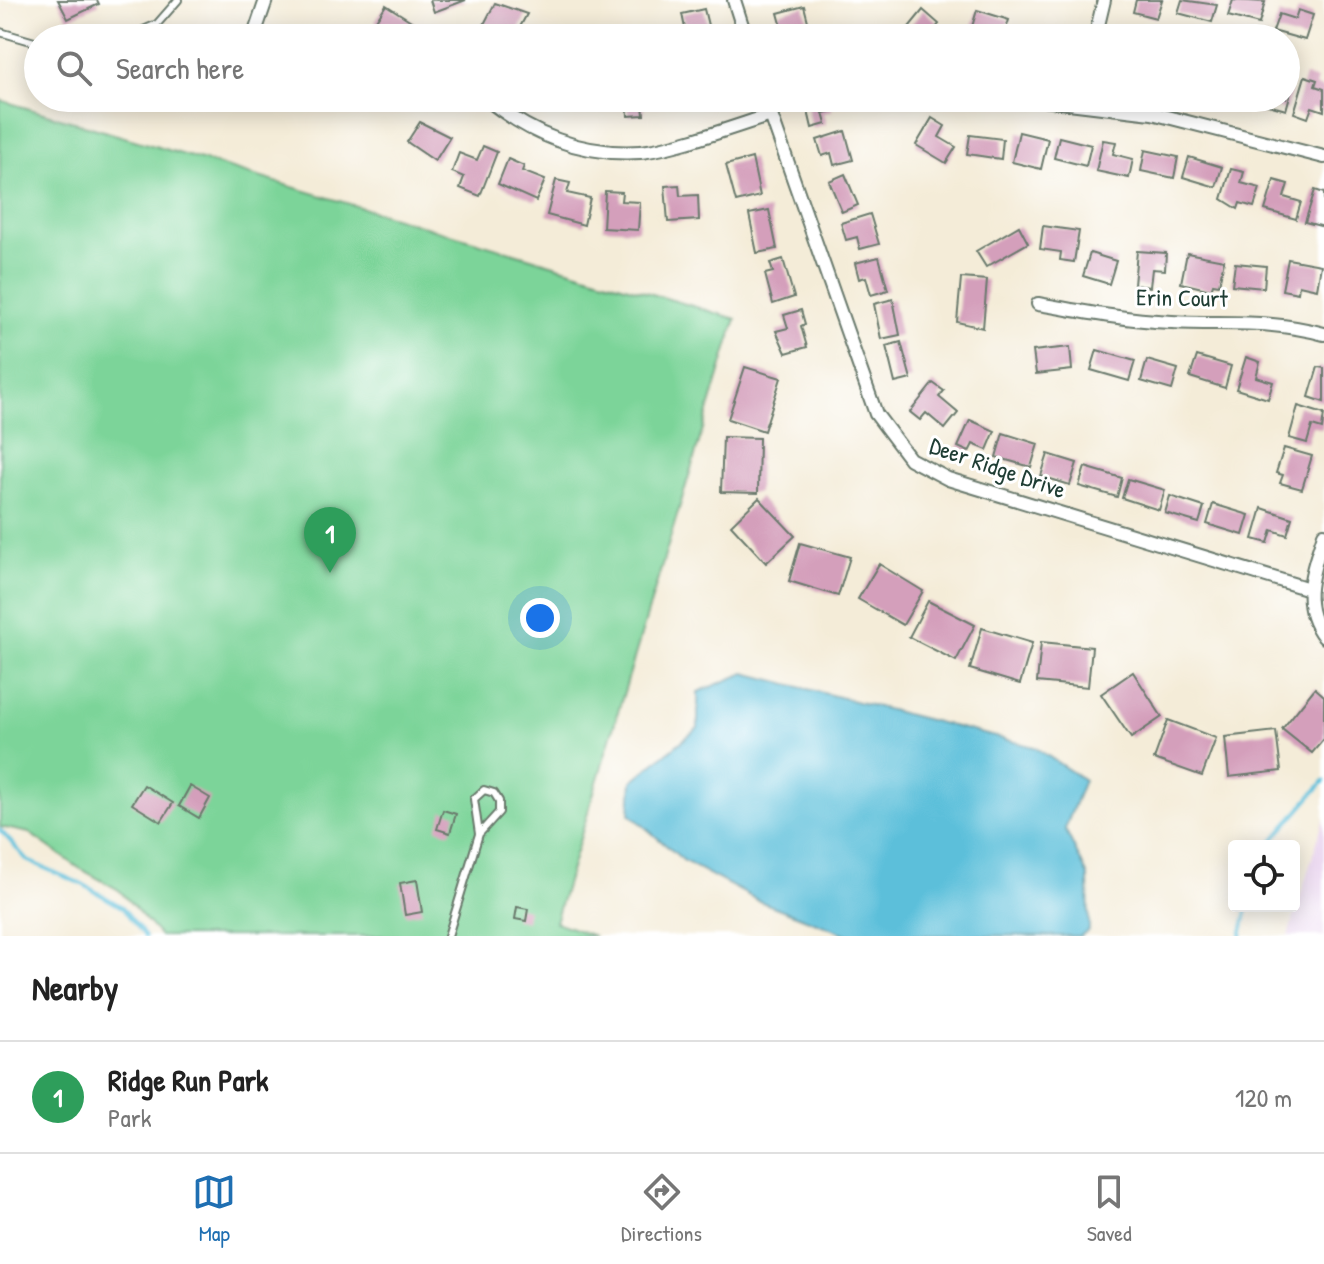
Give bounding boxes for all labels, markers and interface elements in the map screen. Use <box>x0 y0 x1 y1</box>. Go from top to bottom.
search box <box>24 24 1300 112</box>
icon: search <box>52 46 96 90</box>
text: Search here <box>116 48 244 88</box>
street label: Erin Court <box>1136 280 1229 314</box>
street label: Deer Ridge Drive <box>926 429 1071 505</box>
pin: 1 <box>304 507 356 573</box>
your location <box>520 598 560 638</box>
map controls <box>1228 840 1300 912</box>
button: locate <box>1228 840 1300 912</box>
text: Nearby <box>32 965 118 1011</box>
text: Ridge Run Park <box>108 1060 269 1100</box>
text: 1 <box>53 1080 63 1115</box>
text: 120 m <box>1235 1080 1292 1115</box>
text: Park <box>108 1100 152 1135</box>
tab: Map <box>192 1170 236 1248</box>
tab: Directions <box>621 1170 702 1248</box>
tab: Saved <box>1087 1170 1132 1248</box>

